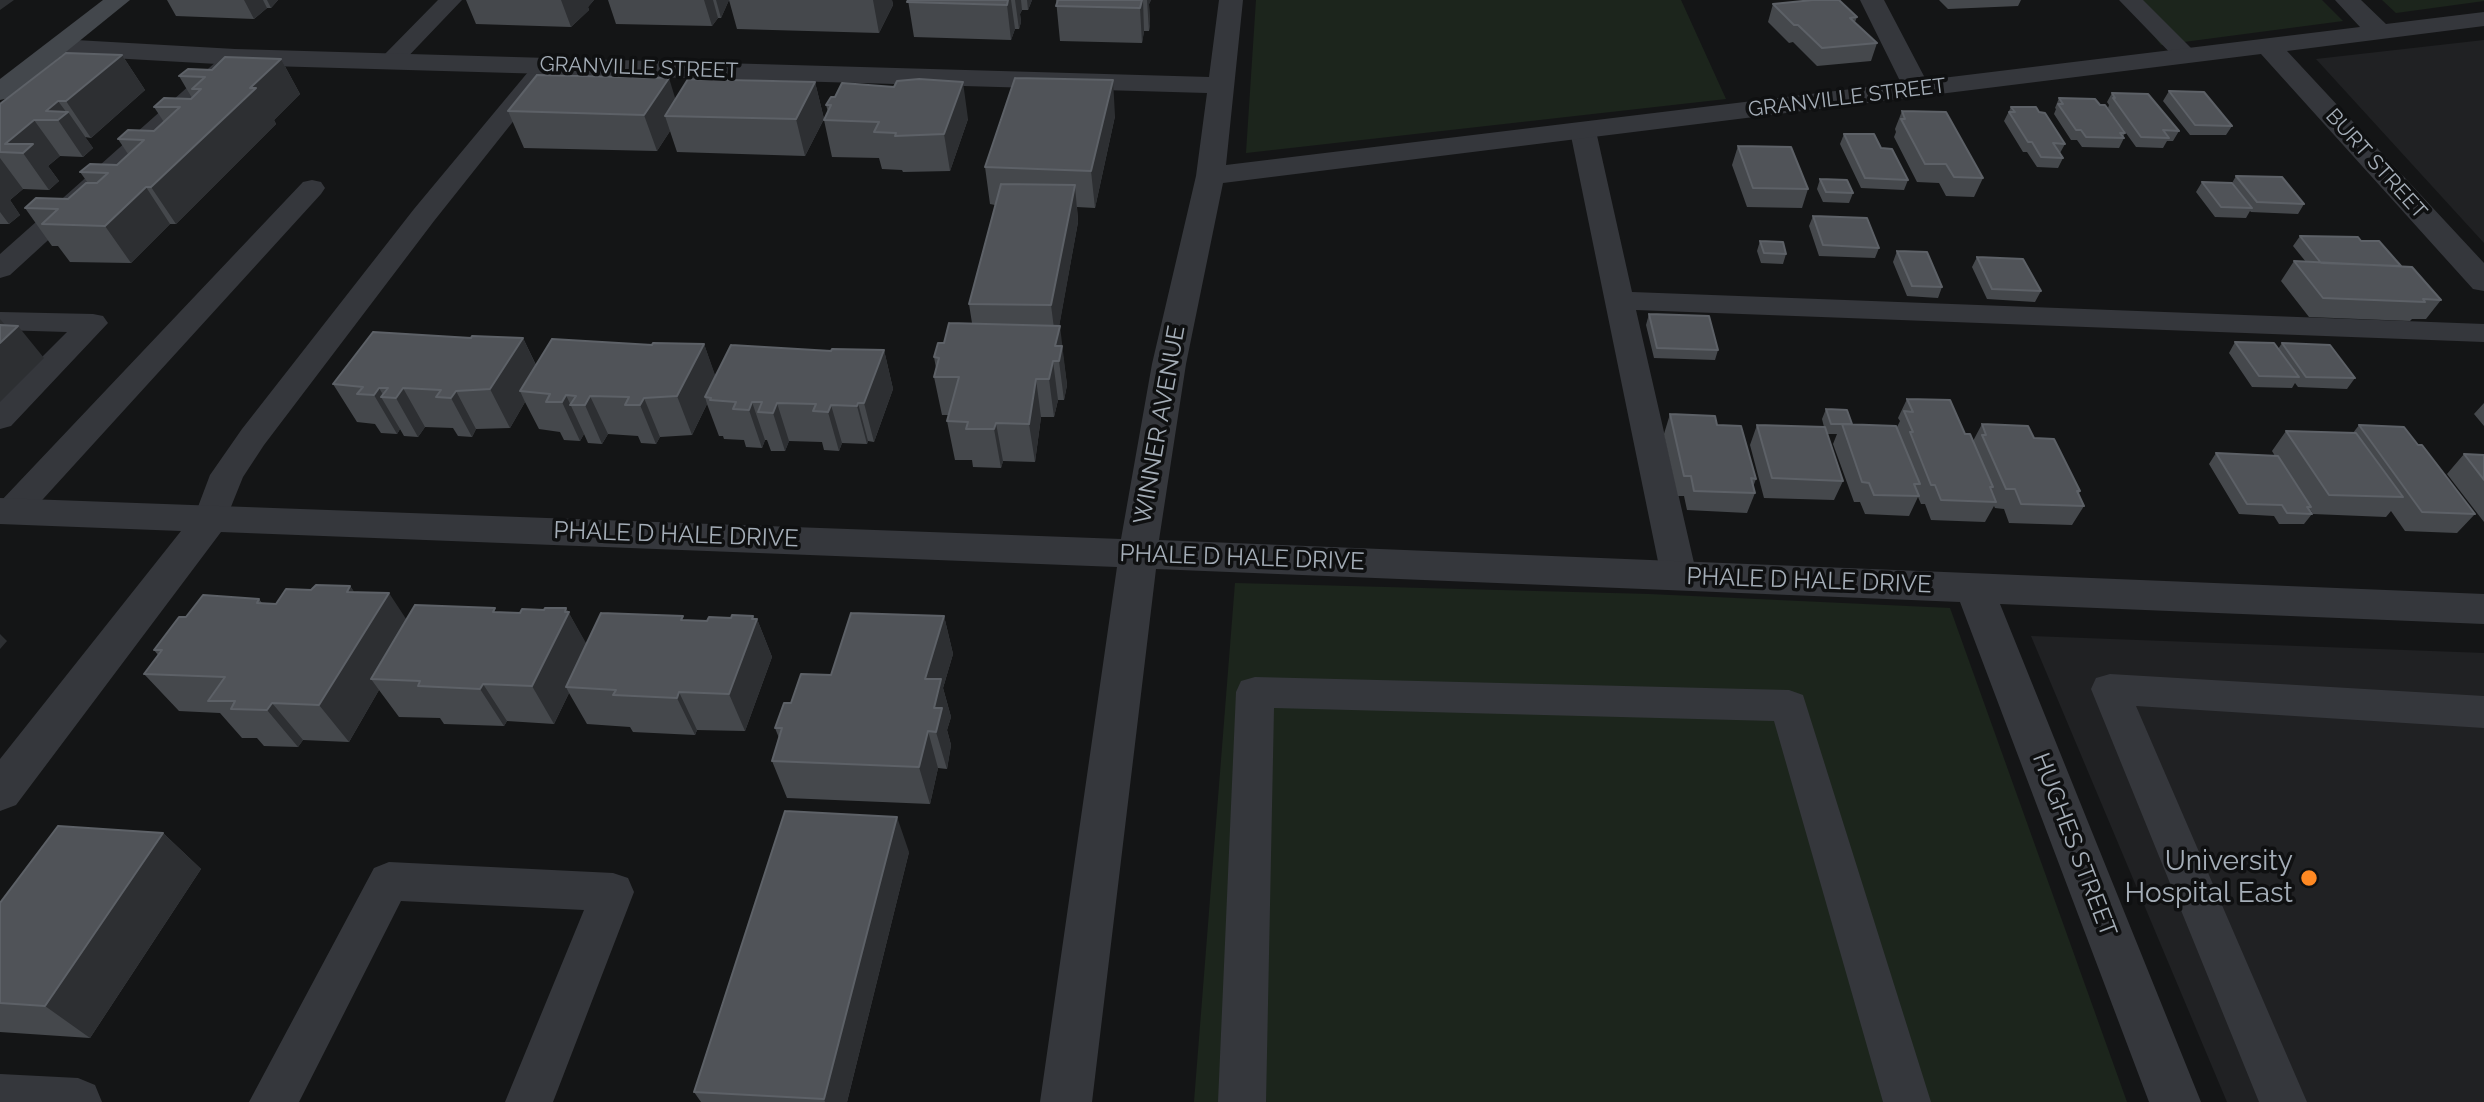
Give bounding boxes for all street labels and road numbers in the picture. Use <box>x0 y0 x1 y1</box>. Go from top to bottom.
street label: GRANVILLE STREET <box>539 52 739 84</box>
street label: GRANVILLE STREET <box>1747 73 1947 123</box>
street label: BURT STREET <box>2320 104 2432 224</box>
street label: WINNER AVENUE <box>1128 323 1192 527</box>
street label: PHALE D HALE DRIVE <box>553 516 799 554</box>
street label: PHALE D HALE DRIVE <box>1119 539 1365 577</box>
street label: PHALE D HALE DRIVE <box>1686 562 1932 600</box>
street label: HUGHES STREET <box>2026 749 2122 941</box>

